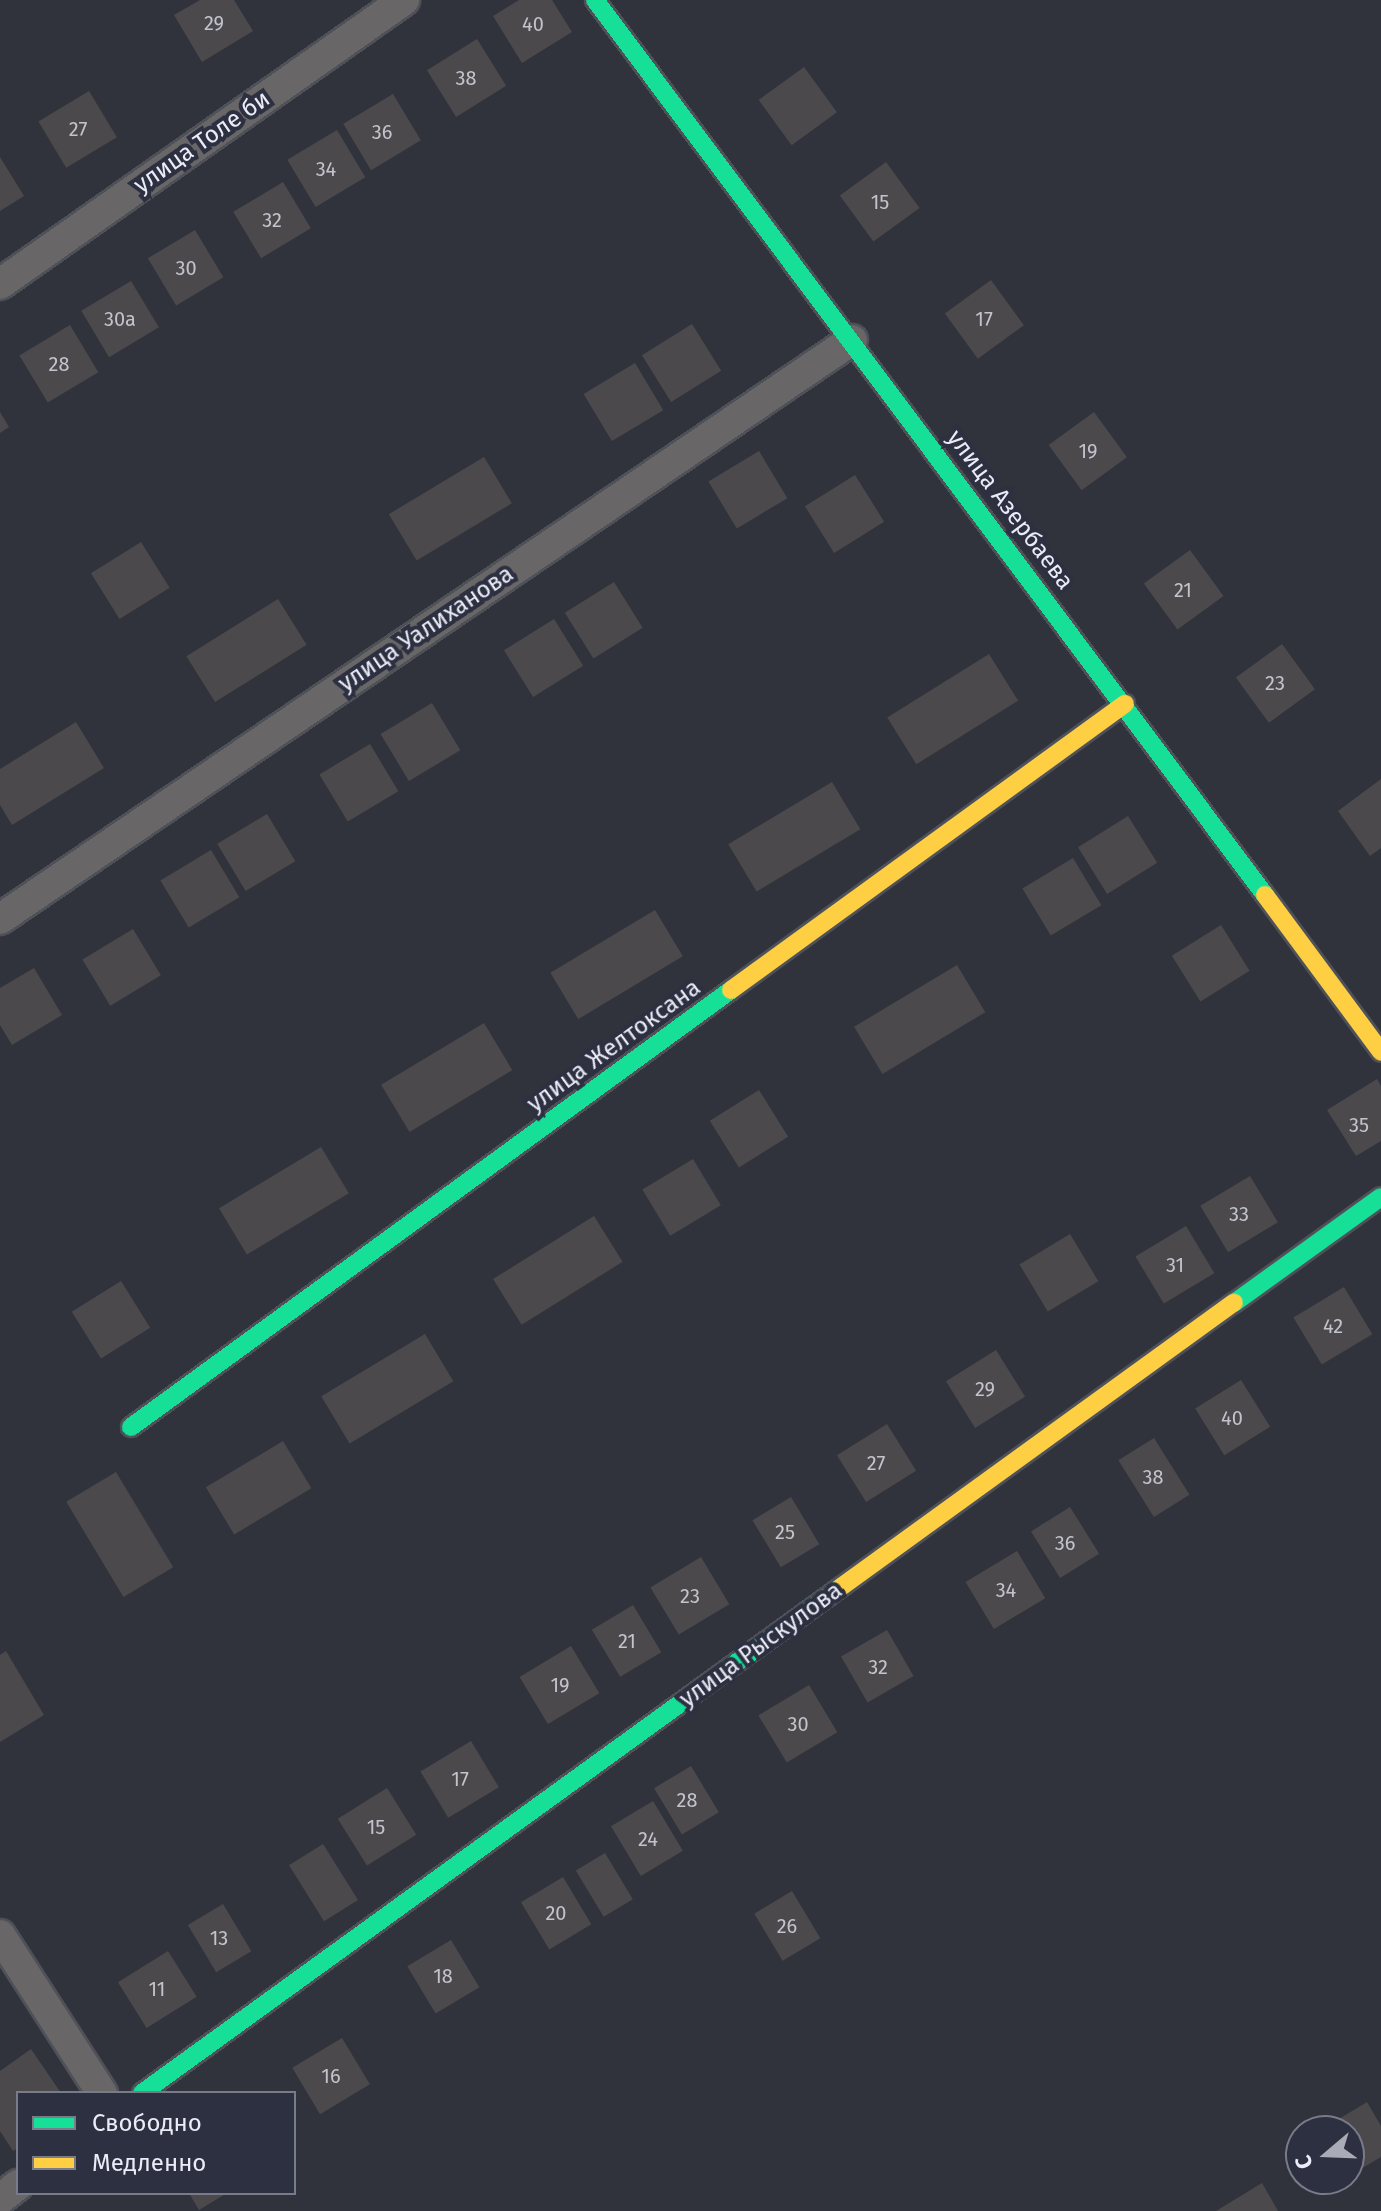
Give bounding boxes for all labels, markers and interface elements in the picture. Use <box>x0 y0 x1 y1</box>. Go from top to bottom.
house number: 29 <box>204 11 224 35</box>
house number: 40 <box>522 12 544 36</box>
house number: 38 <box>456 66 476 90</box>
street label: улица Толе би <box>128 84 276 200</box>
house number: 27 <box>69 117 87 141</box>
house number: 36 <box>372 120 392 144</box>
house number: 34 <box>316 157 336 181</box>
house number: 15 <box>871 190 889 214</box>
house number: 32 <box>262 208 282 232</box>
house number: 30 <box>175 256 197 280</box>
house number: 30а <box>104 307 136 331</box>
house number: 17 <box>975 307 993 331</box>
house number: 28 <box>49 352 69 376</box>
street label: улица Азербаева <box>941 425 1079 595</box>
house number: 19 <box>1078 439 1098 463</box>
street label: улица Уалиханова <box>333 560 519 698</box>
house number: 21 <box>1174 578 1192 602</box>
house number: 23 <box>1265 671 1285 695</box>
street label: улица Желтоксана <box>522 973 706 1119</box>
house number: 35 <box>1349 1113 1369 1137</box>
house number: 33 <box>1229 1202 1249 1226</box>
house number: 31 <box>1166 1253 1184 1277</box>
house number: 42 <box>1323 1314 1343 1338</box>
house number: 29 <box>975 1377 995 1401</box>
house number: 40 <box>1221 1406 1243 1430</box>
house number: 27 <box>867 1451 885 1475</box>
house number: 38 <box>1143 1465 1163 1489</box>
house number: 25 <box>775 1520 795 1544</box>
house number: 36 <box>1055 1531 1075 1555</box>
street label: улица Рыскулова <box>674 1576 848 1714</box>
house number: 34 <box>996 1578 1016 1602</box>
house number: 23 <box>680 1584 700 1608</box>
house number: 21 <box>618 1629 636 1653</box>
house number: 32 <box>868 1655 888 1679</box>
house number: 19 <box>550 1673 570 1697</box>
house number: 30 <box>787 1712 809 1736</box>
house number: 17 <box>451 1767 469 1791</box>
house number: 28 <box>677 1788 697 1812</box>
house number: 15 <box>367 1815 385 1839</box>
house number: 24 <box>638 1827 658 1851</box>
house number: 20 <box>545 1901 567 1925</box>
house number: 26 <box>777 1914 797 1938</box>
house number: 13 <box>210 1926 228 1950</box>
house number: 18 <box>433 1964 453 1988</box>
house number: 11 <box>148 1977 166 2001</box>
house number: 16 <box>321 2064 341 2088</box>
legend <box>16 2091 296 2195</box>
text: Свободно <box>92 2109 202 2137</box>
north arrow <box>1285 2115 1365 2195</box>
text: Медленно <box>92 2149 206 2177</box>
text: С <box>1289 2152 1319 2173</box>

